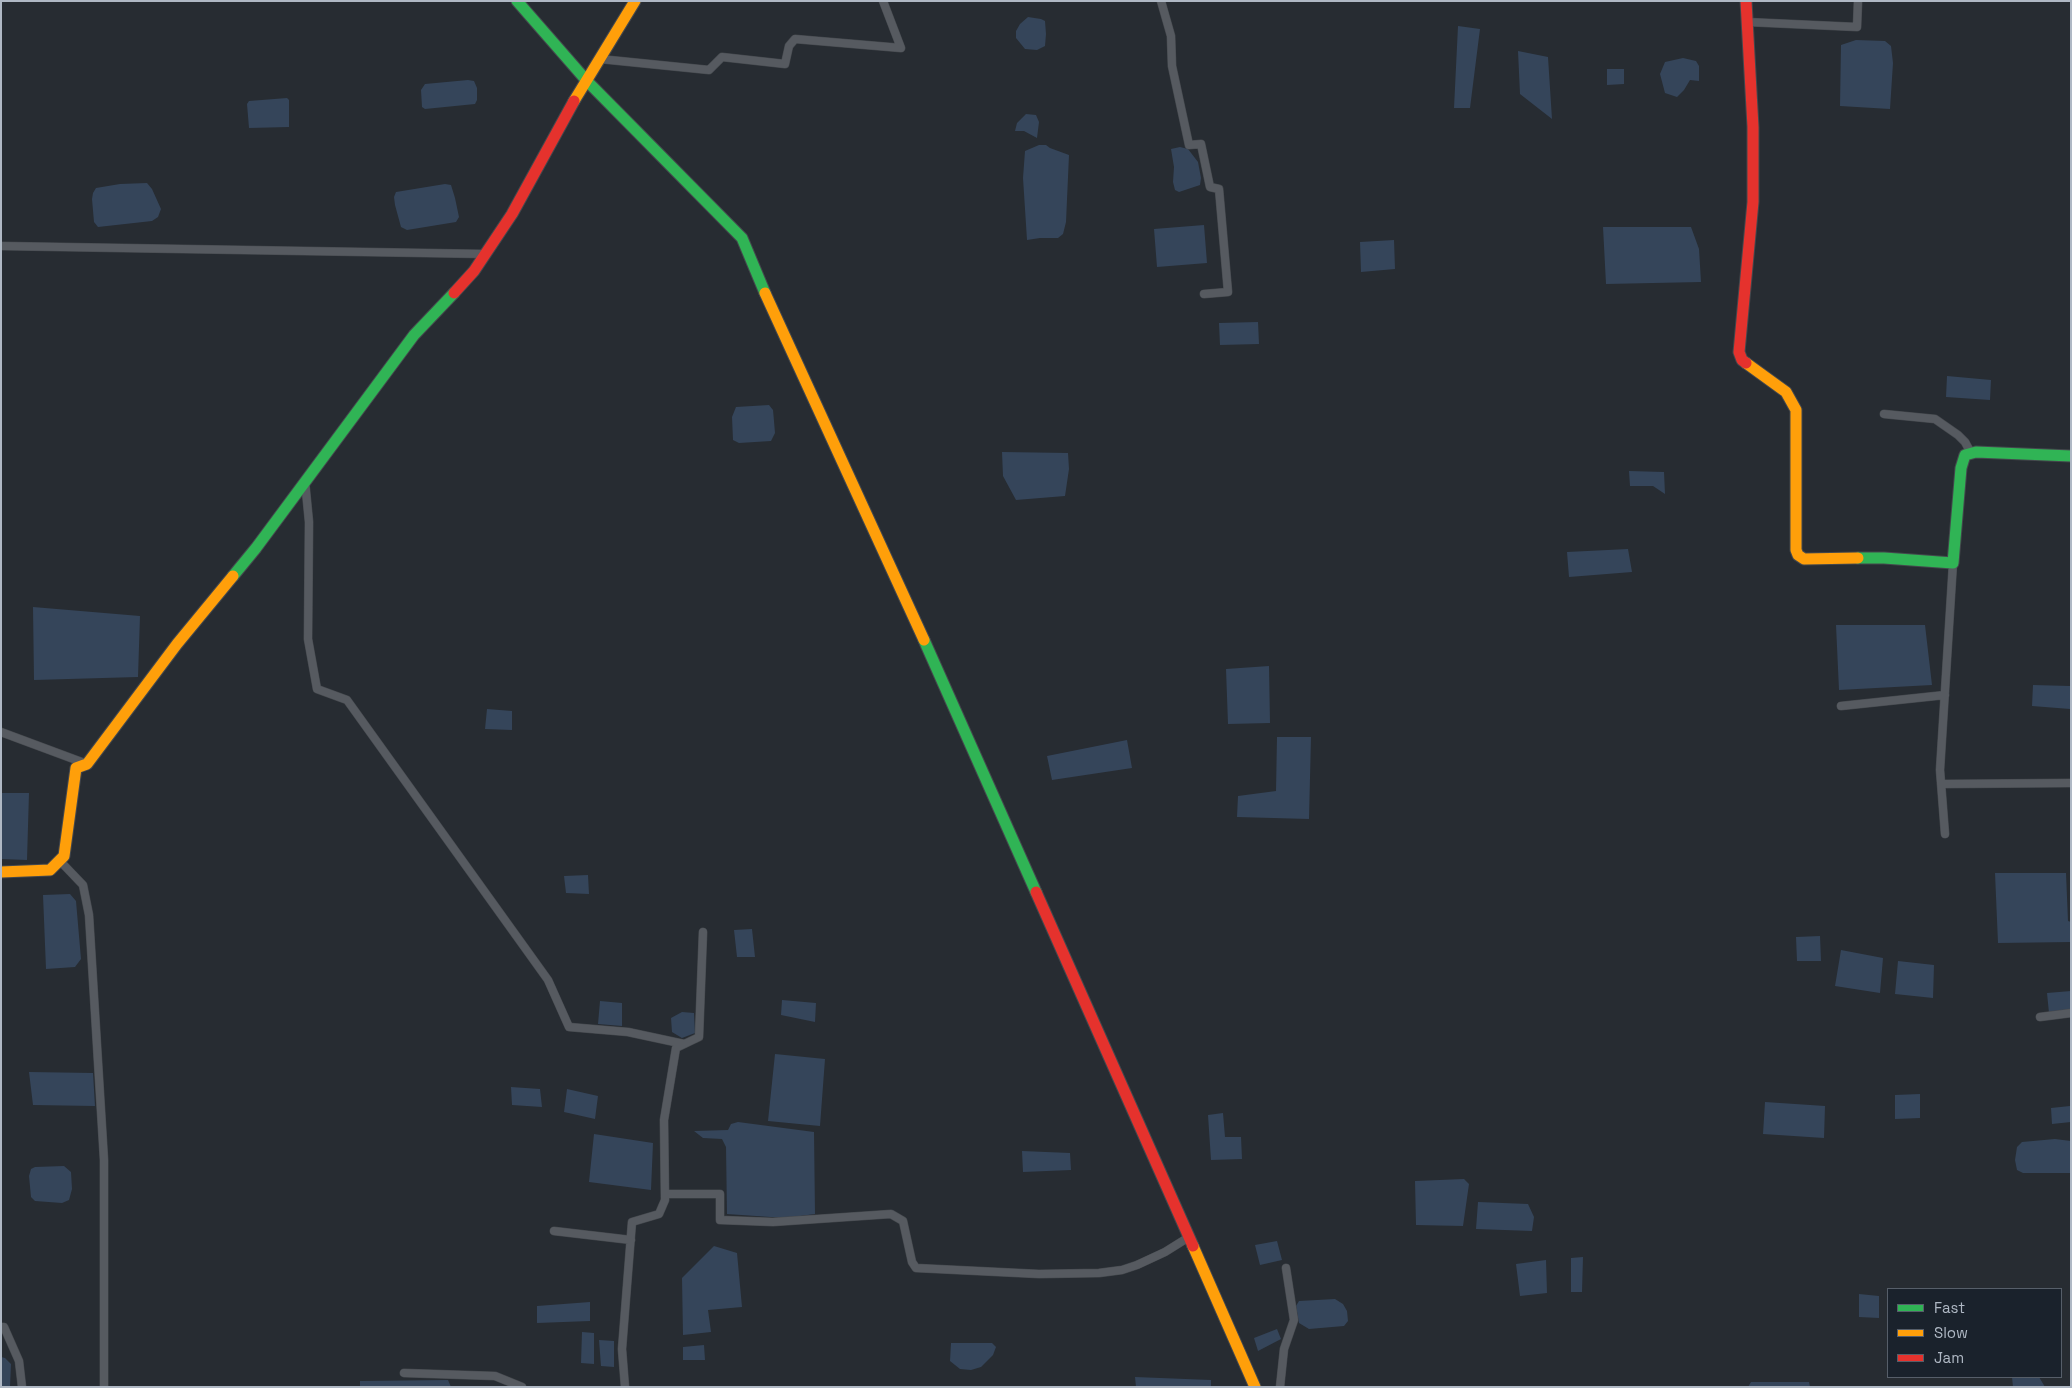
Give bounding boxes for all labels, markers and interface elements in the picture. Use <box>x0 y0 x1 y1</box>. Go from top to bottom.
legend <box>1887 1288 2062 1378</box>
text: Fast <box>1934 1298 1965 1317</box>
text: Slow <box>1934 1323 1968 1342</box>
text: Jam <box>1934 1348 1964 1367</box>

